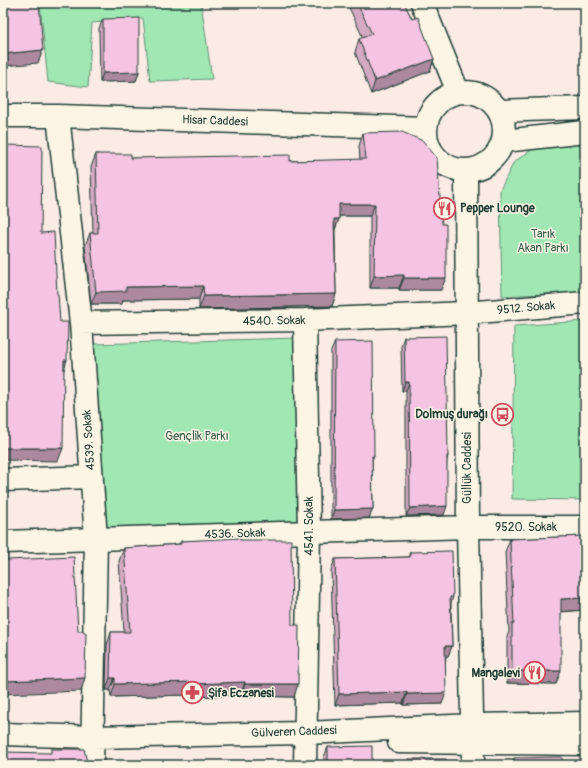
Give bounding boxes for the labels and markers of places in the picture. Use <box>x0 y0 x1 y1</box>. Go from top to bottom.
restaurant icon: Pepper Lounge <box>431 195 457 221</box>
place label: Pepper Lounge <box>460 201 536 216</box>
bus stop icon: Dolmuş durağı <box>490 401 516 427</box>
place label: Dolmuş durağı <box>415 407 488 422</box>
restaurant icon: Mangalevi <box>522 660 548 686</box>
place label: Mangalevi <box>471 666 520 681</box>
pharmacy icon: Şifa Eczanesi <box>179 680 205 706</box>
place label: Şifa Eczanesi <box>208 686 274 701</box>

